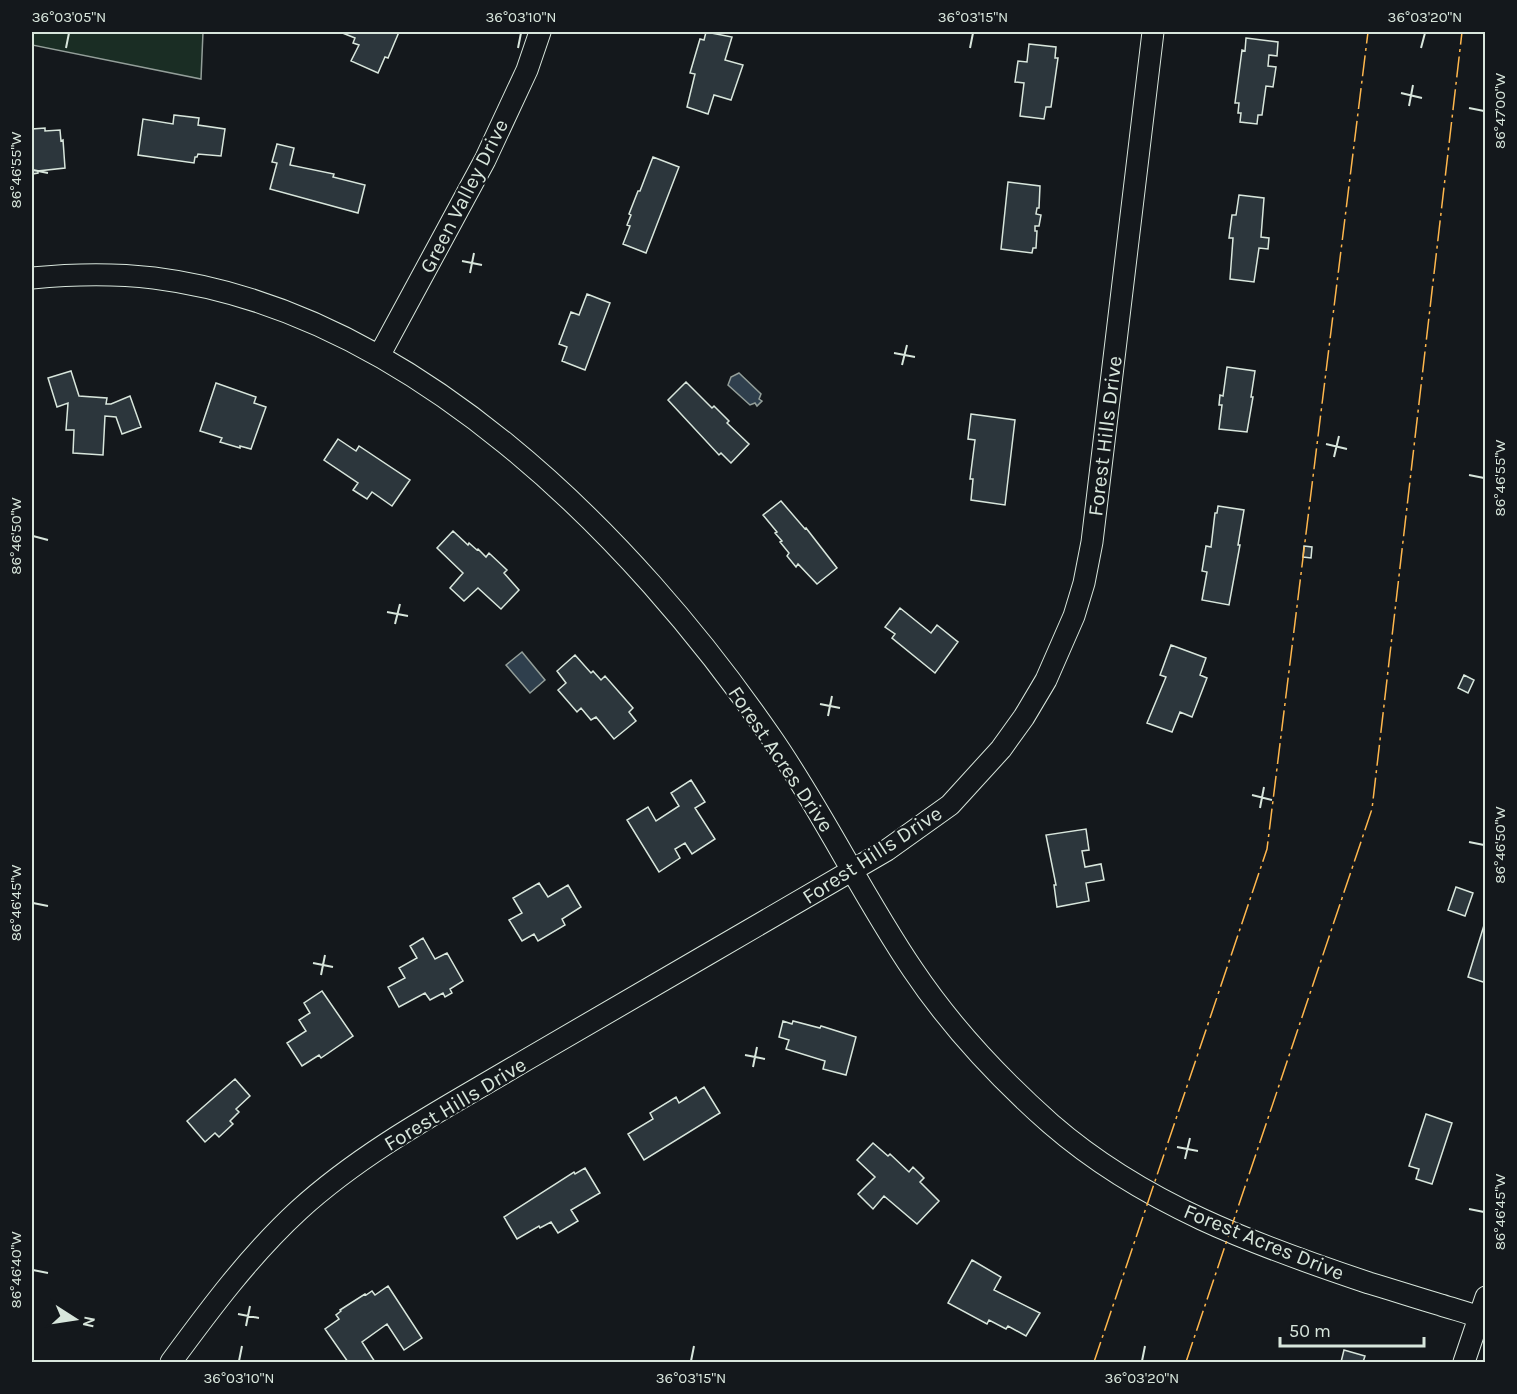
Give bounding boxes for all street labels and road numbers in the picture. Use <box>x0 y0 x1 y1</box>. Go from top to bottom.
street label: Green Valley Drive <box>415 115 513 277</box>
street label: Forest Hills Drive <box>1083 354 1127 518</box>
street label: Forest Acres Drive <box>723 682 839 836</box>
street label: Forest Hills Drive <box>798 801 946 909</box>
street label: Forest Hills Drive <box>380 1052 530 1156</box>
street label: Forest Acres Drive <box>1180 1199 1348 1285</box>

